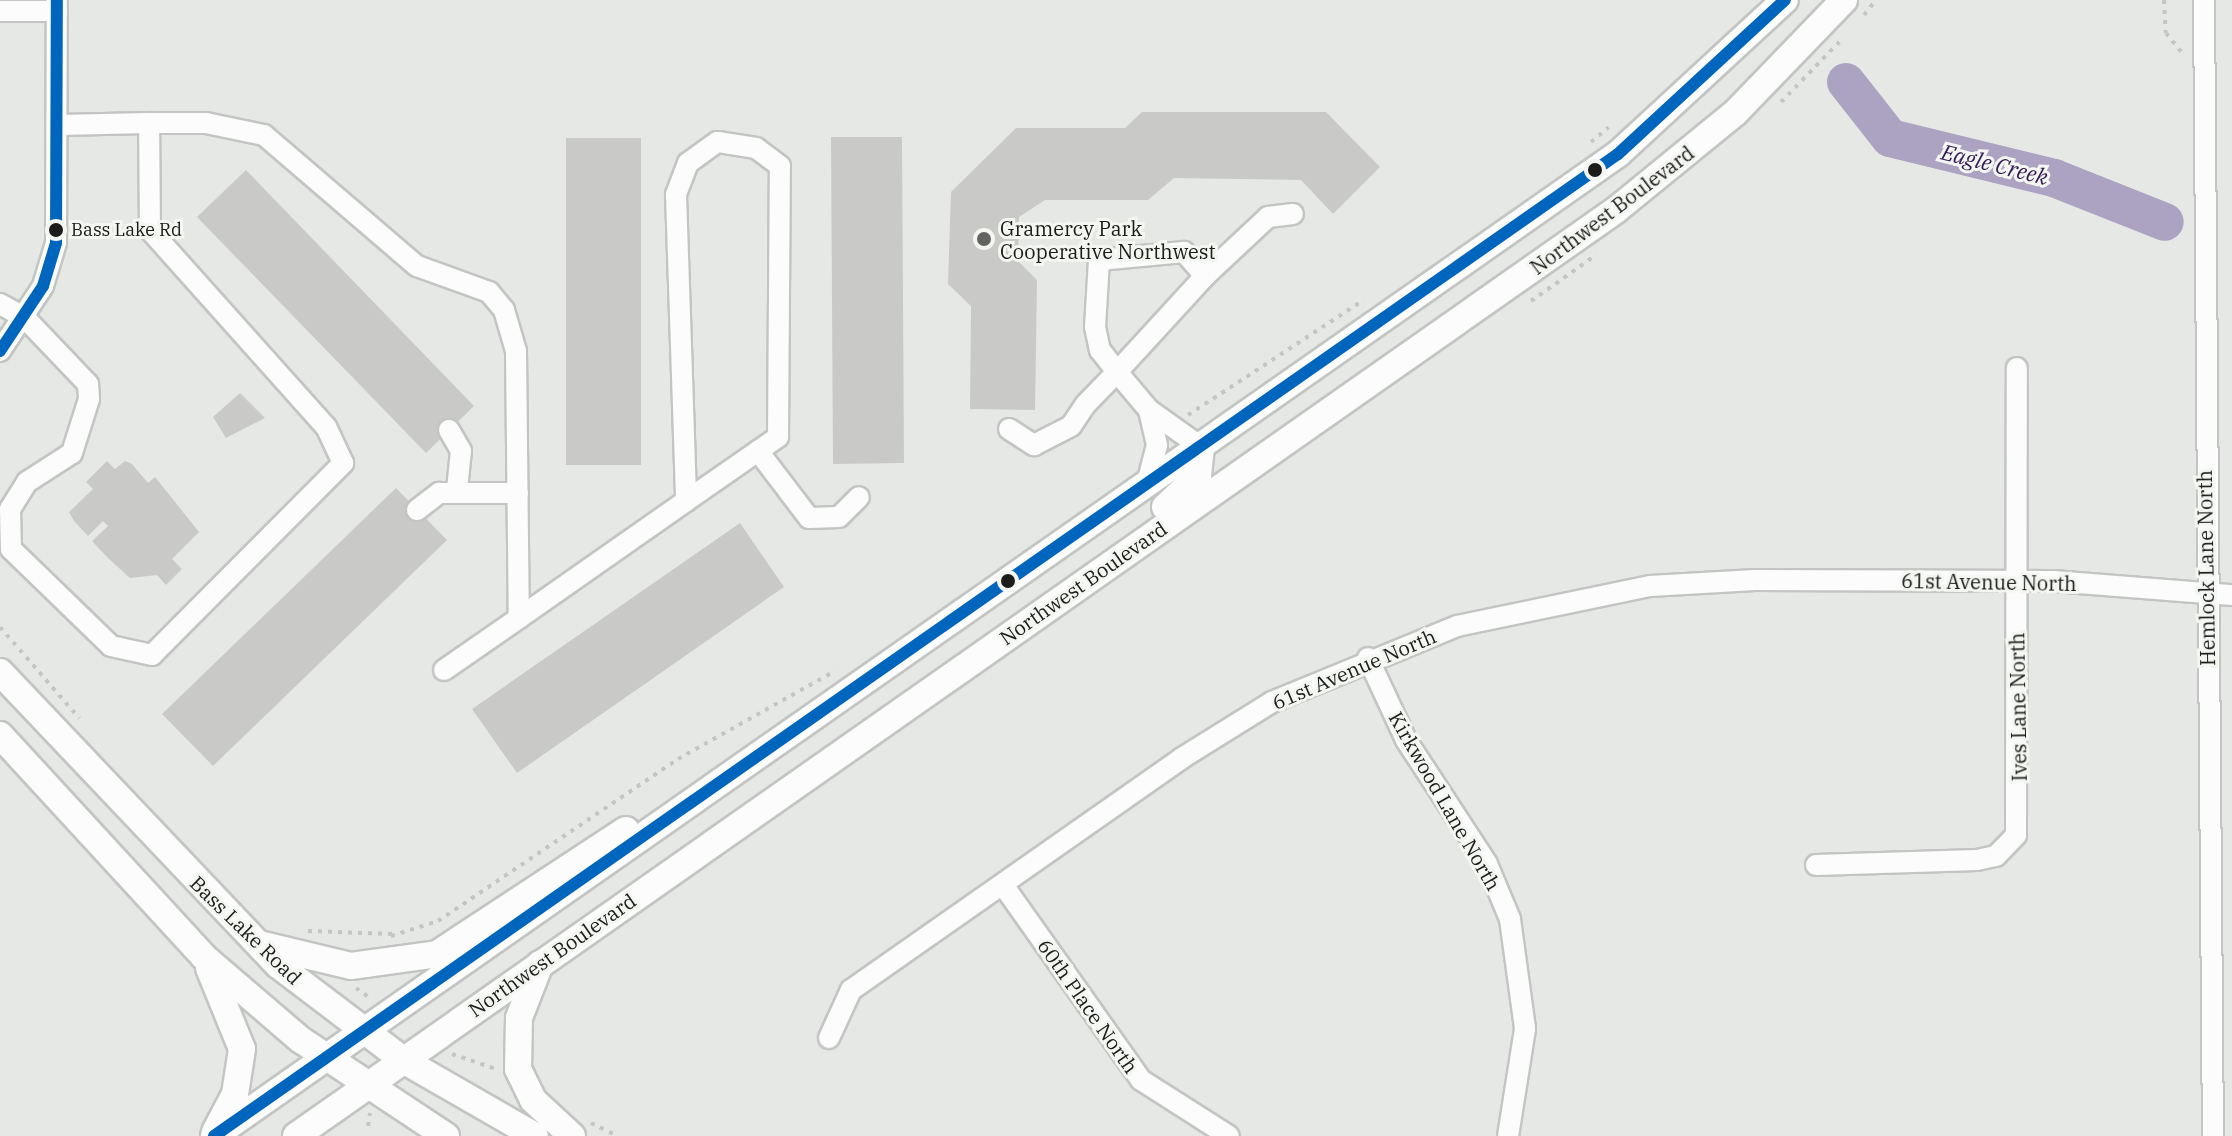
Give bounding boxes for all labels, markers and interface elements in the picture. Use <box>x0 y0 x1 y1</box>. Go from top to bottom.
water label: Eagle Creek <box>1939 138 2051 190</box>
street label: Northwest Boulevard <box>1525 141 1699 279</box>
unlabelled marker <box>1587 162 1603 178</box>
place label: Gramercy Park Cooperative Northwest <box>1000 216 1215 263</box>
place label: Bass Lake Rd <box>71 219 182 241</box>
marker: Bass Lake Rd <box>48 222 64 238</box>
marker: Gramercy Park Cooperative Northwest <box>975 230 993 248</box>
street label: Hemlock Lane North <box>2192 470 2220 666</box>
street label: Northwest Boulevard <box>995 516 1171 650</box>
street label: 61st Avenue North <box>1901 568 2077 596</box>
unlabelled marker <box>1000 573 1016 589</box>
street label: 61st Avenue North <box>1268 624 1440 714</box>
street label: Ives Lane North <box>2005 632 2031 782</box>
street label: Kirkwood Lane North <box>1384 707 1506 895</box>
street label: Bass Lake Road <box>185 871 307 989</box>
street label: Northwest Boulevard <box>464 888 640 1022</box>
street label: 60th Place North <box>1033 934 1143 1078</box>

